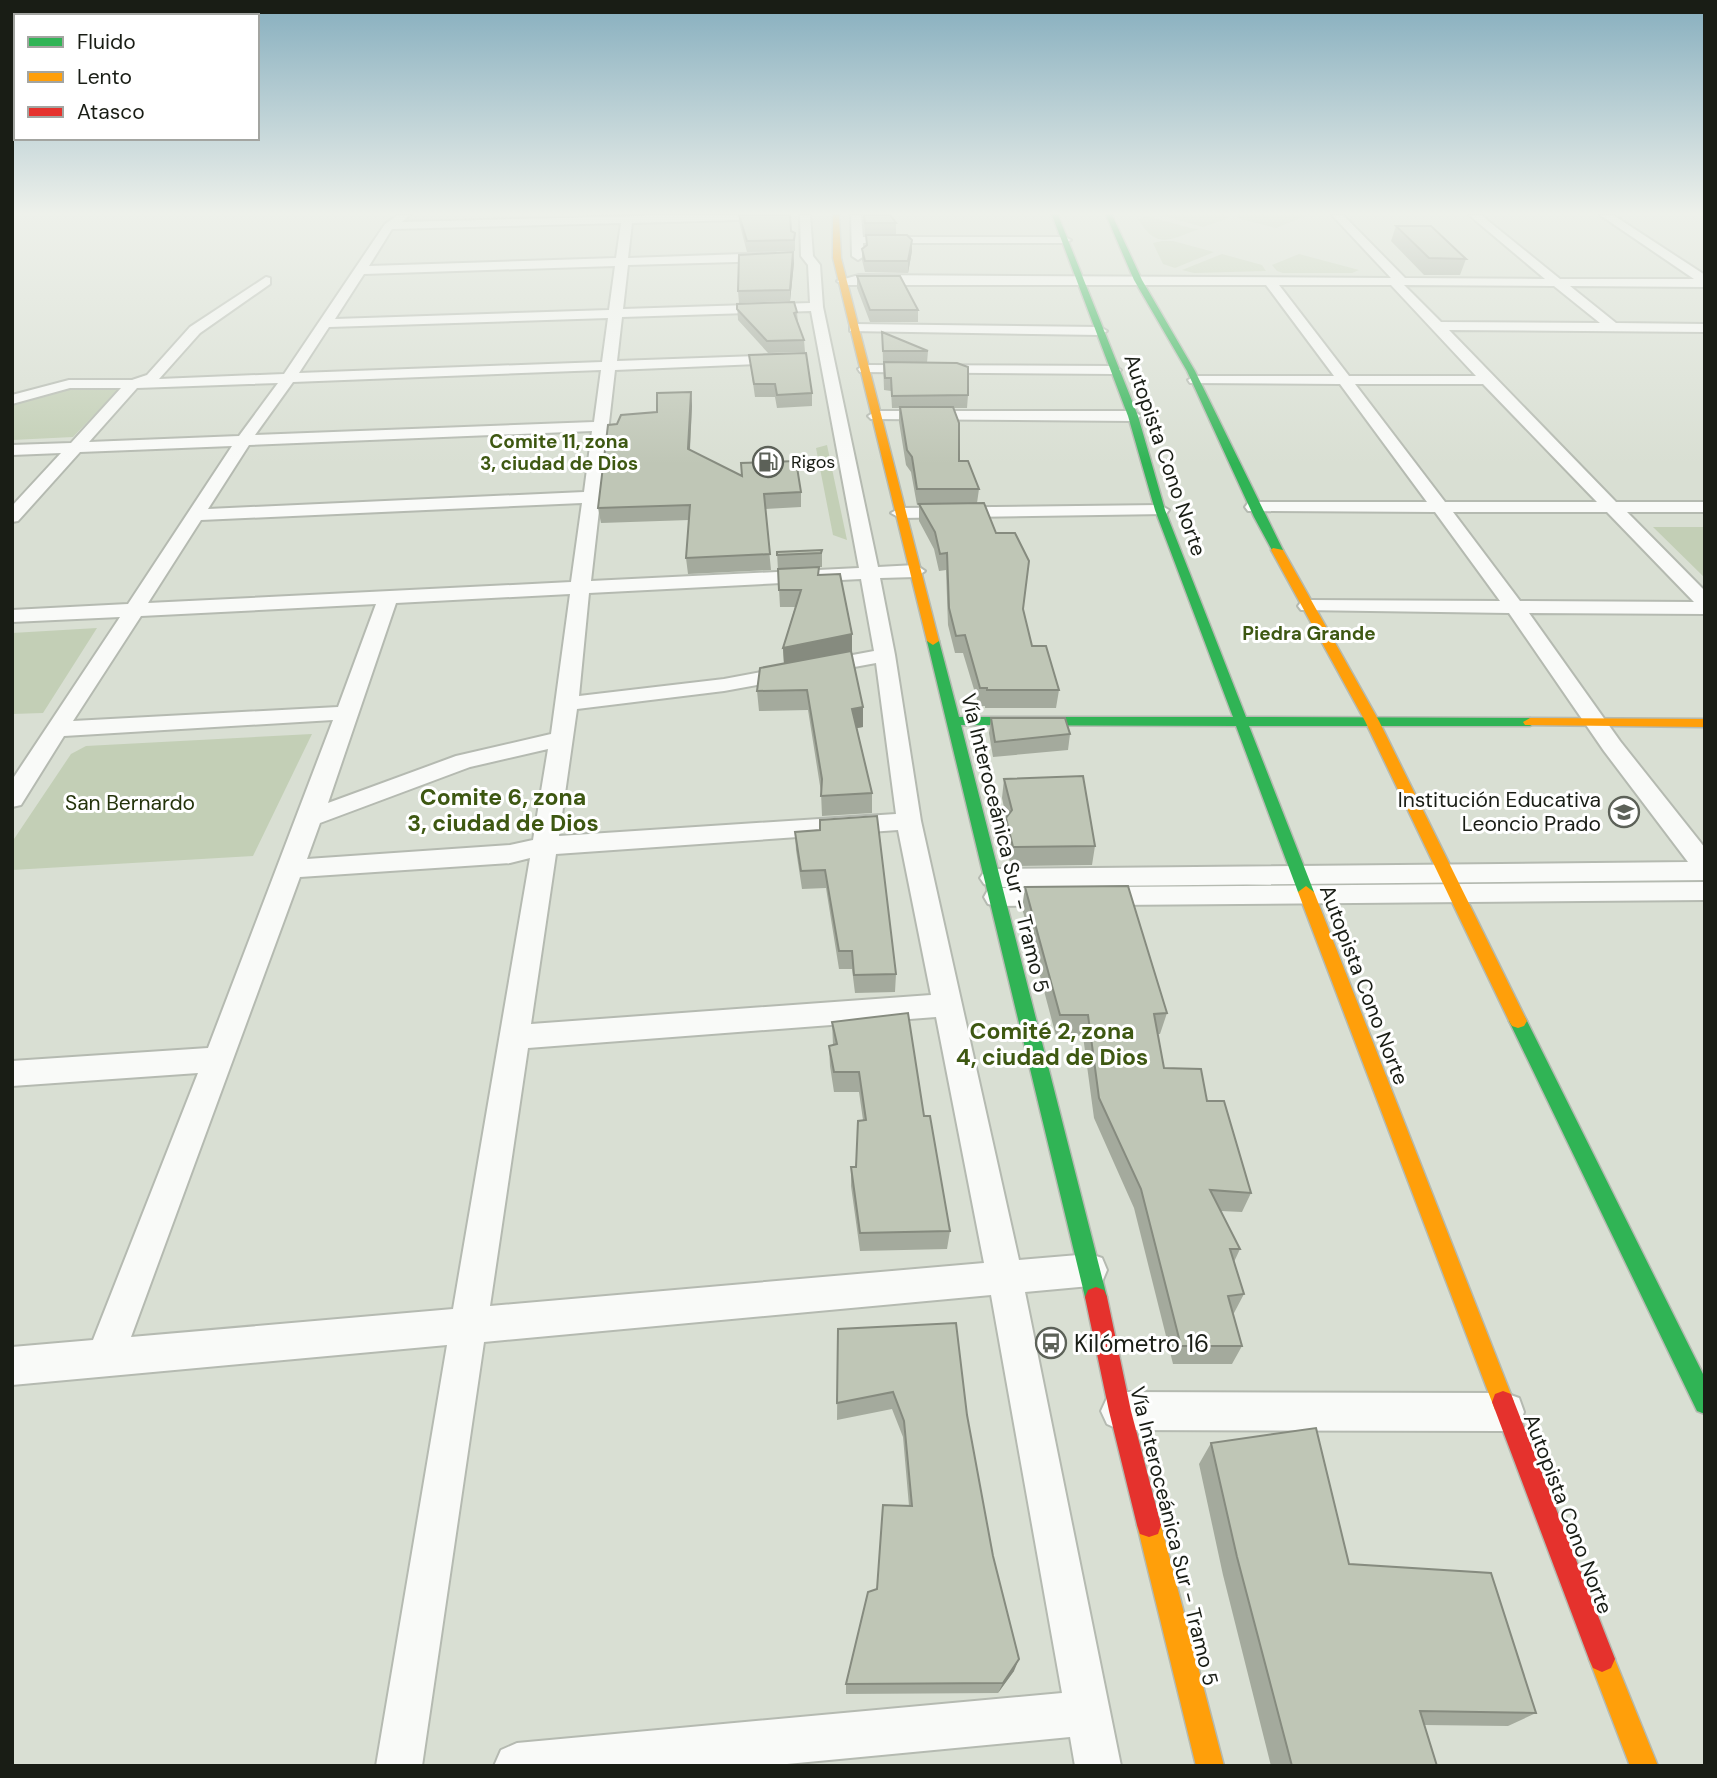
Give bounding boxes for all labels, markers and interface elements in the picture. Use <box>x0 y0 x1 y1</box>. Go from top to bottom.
legend <box>14 14 259 140</box>
text: Fluido <box>77 28 136 56</box>
text: Lento <box>77 63 132 91</box>
text: Atasco <box>77 98 145 126</box>
street label: Autopista Cono Norte <box>1117 350 1213 560</box>
district label: Comite 11, zona 3, ciudad de Dios <box>480 429 638 476</box>
fuel station icon: Rigos <box>751 445 785 479</box>
place label: Rigos <box>791 450 835 474</box>
district label: Piedra Grande <box>1242 621 1376 646</box>
street label: Vía Interoceánica Sur - Tramo 5 <box>954 690 1056 996</box>
district label: Comite 6, zona 3, ciudad de Dios <box>407 782 599 838</box>
place label: Institución Educativa Leoncio Prado <box>1398 786 1601 838</box>
park label: San Bernardo <box>65 789 195 817</box>
school or university icon: Institución Educativa Leoncio Prado <box>1607 795 1641 829</box>
street label: Autopista Cono Norte <box>1313 881 1415 1089</box>
district label: Comité 2, zona 4, ciudad de Dios <box>956 1016 1148 1072</box>
bus stop icon: Kilómetro 16 <box>1034 1326 1068 1360</box>
place label: Kilómetro 16 <box>1074 1328 1209 1359</box>
street label: Vía Interoceánica Sur - Tramo 5 <box>1123 1383 1225 1689</box>
street label: Autopista Cono Norte <box>1517 1410 1619 1618</box>

